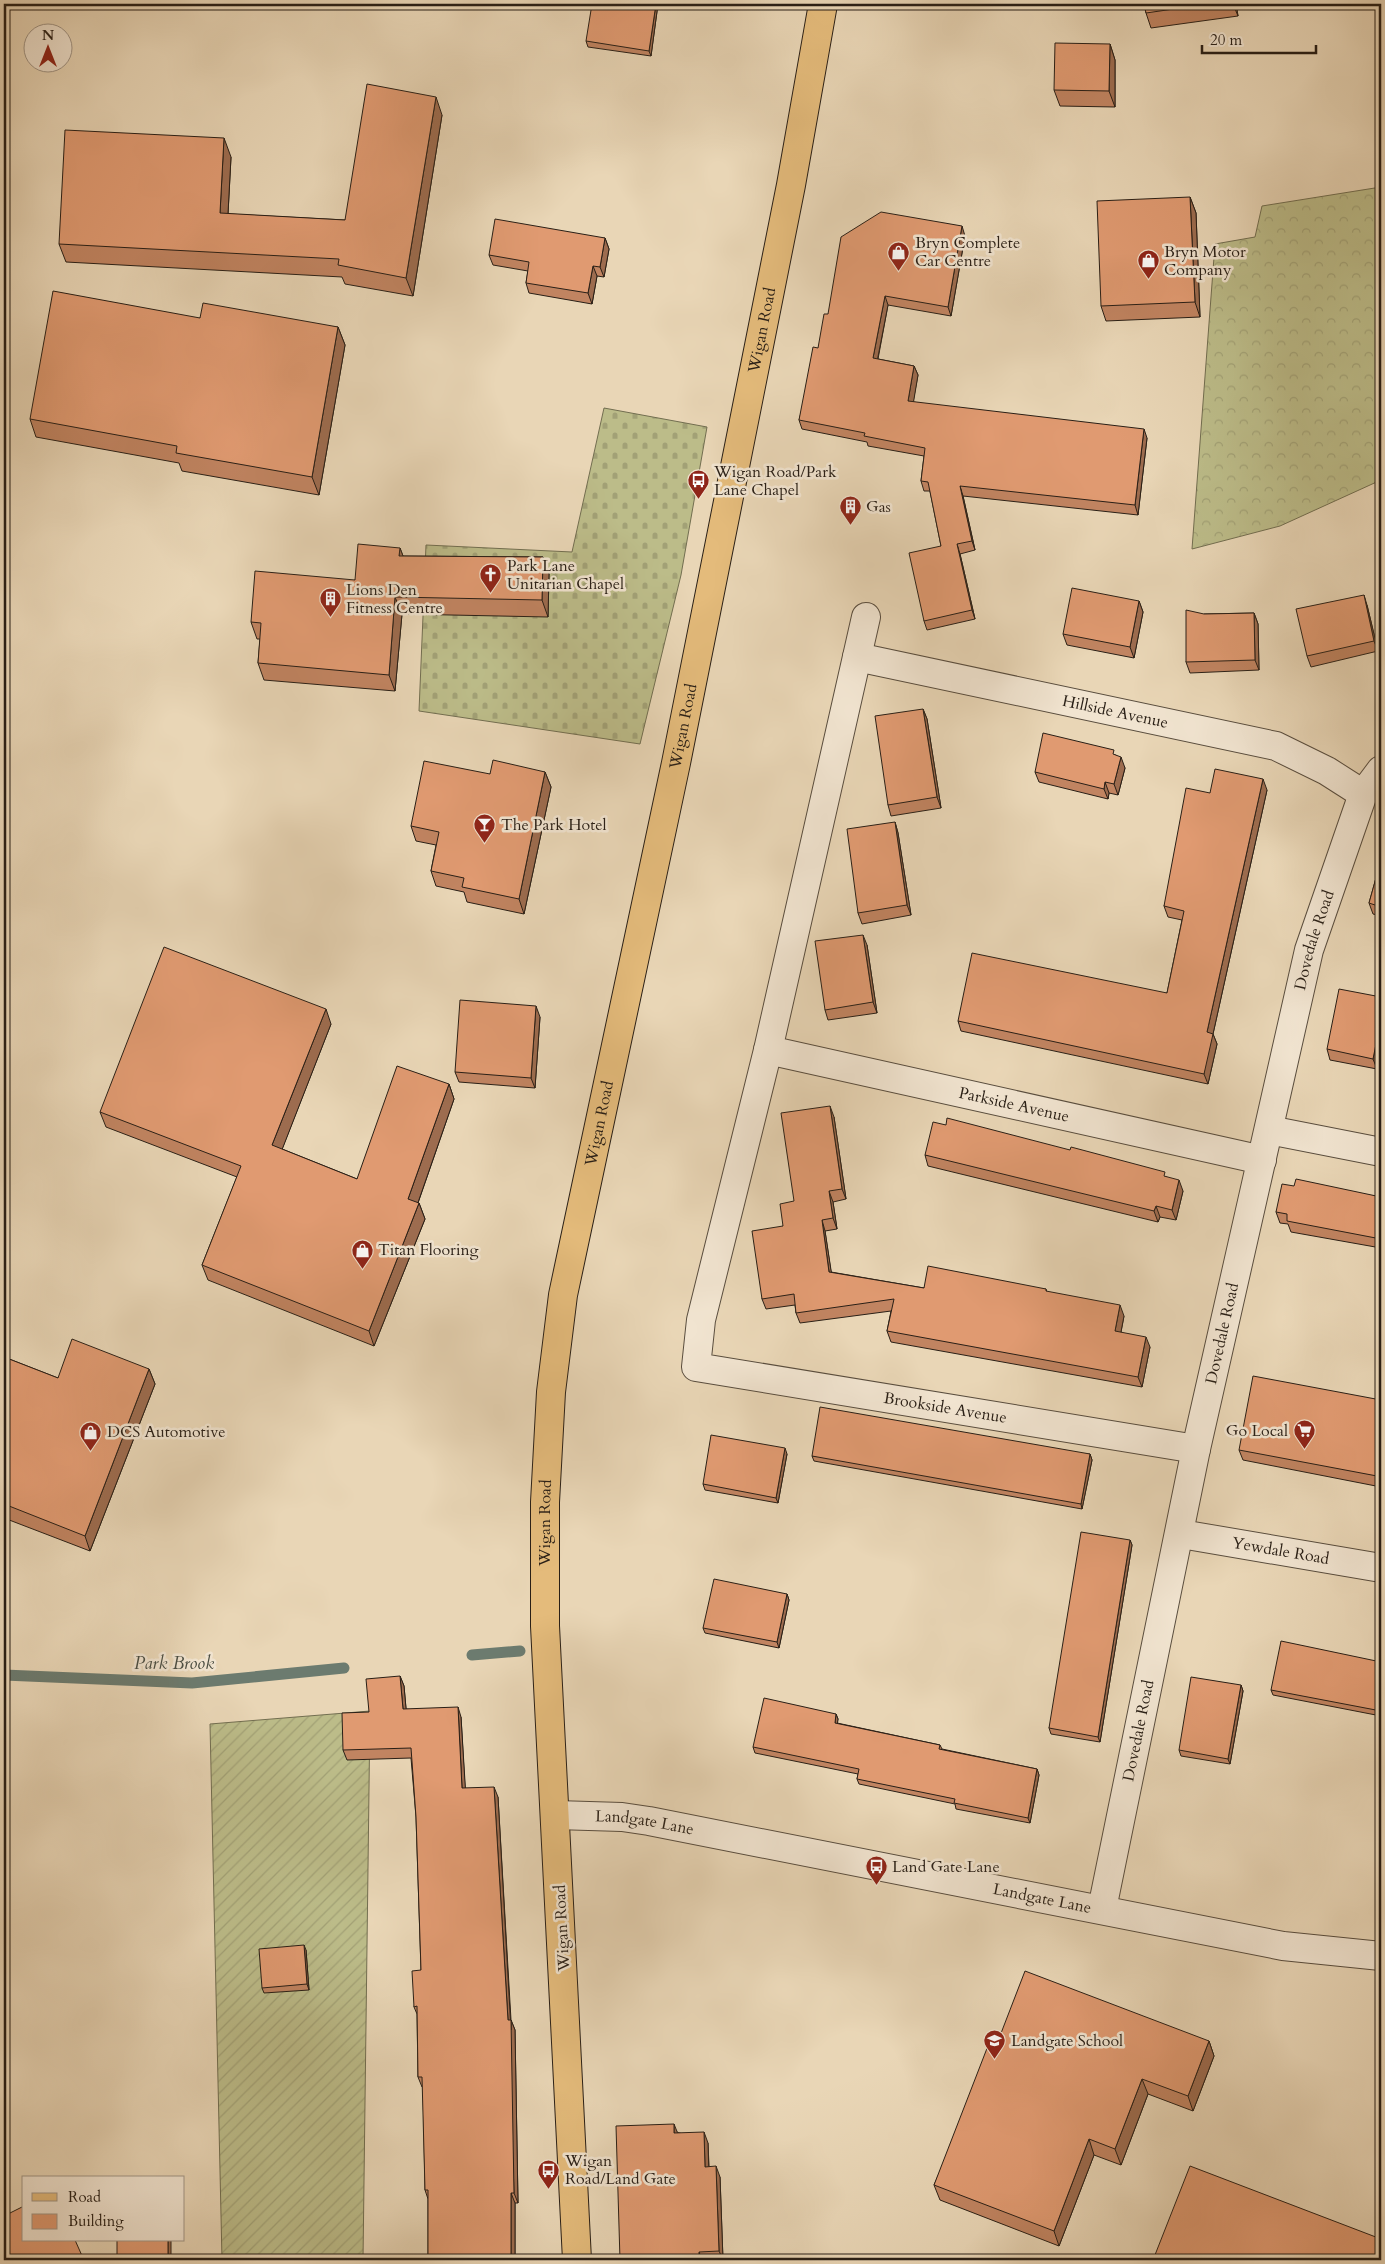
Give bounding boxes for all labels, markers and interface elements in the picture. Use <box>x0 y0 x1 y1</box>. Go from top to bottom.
north arrow <box>22 22 72 72</box>
scale bar <box>1202 22 1316 54</box>
text: N <box>42 26 54 45</box>
text: 20 m <box>1210 30 1242 50</box>
place label: Bryn Complete Car Centre <box>915 232 1020 272</box>
shop icon: Bryn Complete Car Centre <box>887 240 911 271</box>
place label: Bryn Motor Company <box>1164 241 1246 281</box>
shop icon: Bryn Motor Company <box>1136 249 1160 280</box>
street label: Wigan Road <box>743 285 781 376</box>
place label: Wigan Road/Park Lane Chapel <box>713 461 837 501</box>
bus stop icon: Wigan Road/Park Lane Chapel <box>686 469 710 500</box>
building icon: Gas <box>838 495 862 526</box>
place label: Gas <box>866 496 891 518</box>
place label: Park Lane Unitarian Chapel <box>507 555 624 595</box>
church icon: Park Lane Unitarian Chapel <box>479 563 503 594</box>
place label: Lions Den Fitness Centre <box>346 579 443 619</box>
building icon: Lions Den Fitness Centre <box>318 587 342 618</box>
street label: Wigan Road <box>664 681 703 772</box>
street label: Hillside Avenue <box>1060 690 1170 734</box>
bar icon: The Park Hotel <box>473 813 497 844</box>
place label: The Park Hotel <box>501 814 607 836</box>
street label: Dovedale Road <box>1289 887 1340 992</box>
street label: Wigan Road <box>579 1078 619 1169</box>
street label: Parkside Avenue <box>957 1082 1071 1128</box>
shop icon: Titan Flooring <box>350 1238 374 1269</box>
place label: Titan Flooring <box>378 1239 479 1261</box>
street label: Dovedale Road <box>1200 1280 1244 1386</box>
street label: Brookside Avenue <box>882 1387 1008 1429</box>
supermarket icon: Go Local <box>1292 1419 1316 1450</box>
shop icon: DCS Automotive <box>79 1420 103 1451</box>
place label: Go Local <box>1226 1420 1288 1442</box>
place label: DCS Automotive <box>107 1421 226 1443</box>
street label: Wigan Road <box>534 1478 557 1567</box>
street label: Yewdale Road <box>1230 1532 1331 1570</box>
water label: Park Brook <box>134 1651 214 1676</box>
street label: Dovedale Road <box>1117 1677 1160 1783</box>
street label: Landgate Lane <box>595 1805 696 1841</box>
bus stop icon: Land Gate Lane <box>864 1855 888 1886</box>
place label: Land Gate Lane <box>892 1856 1000 1878</box>
street label: Landgate Lane <box>991 1878 1093 1919</box>
street label: Wigan Road <box>549 1884 575 1973</box>
school or university icon: Landgate School <box>983 2029 1007 2060</box>
place label: Landgate School <box>1011 2030 1123 2052</box>
place label: Wigan Road/Land Gate <box>564 2150 676 2190</box>
bus stop icon: Wigan Road/Land Gate <box>537 2158 561 2189</box>
legend <box>22 2176 185 2242</box>
text: Road <box>68 2187 101 2207</box>
text: Building <box>68 2211 124 2231</box>

